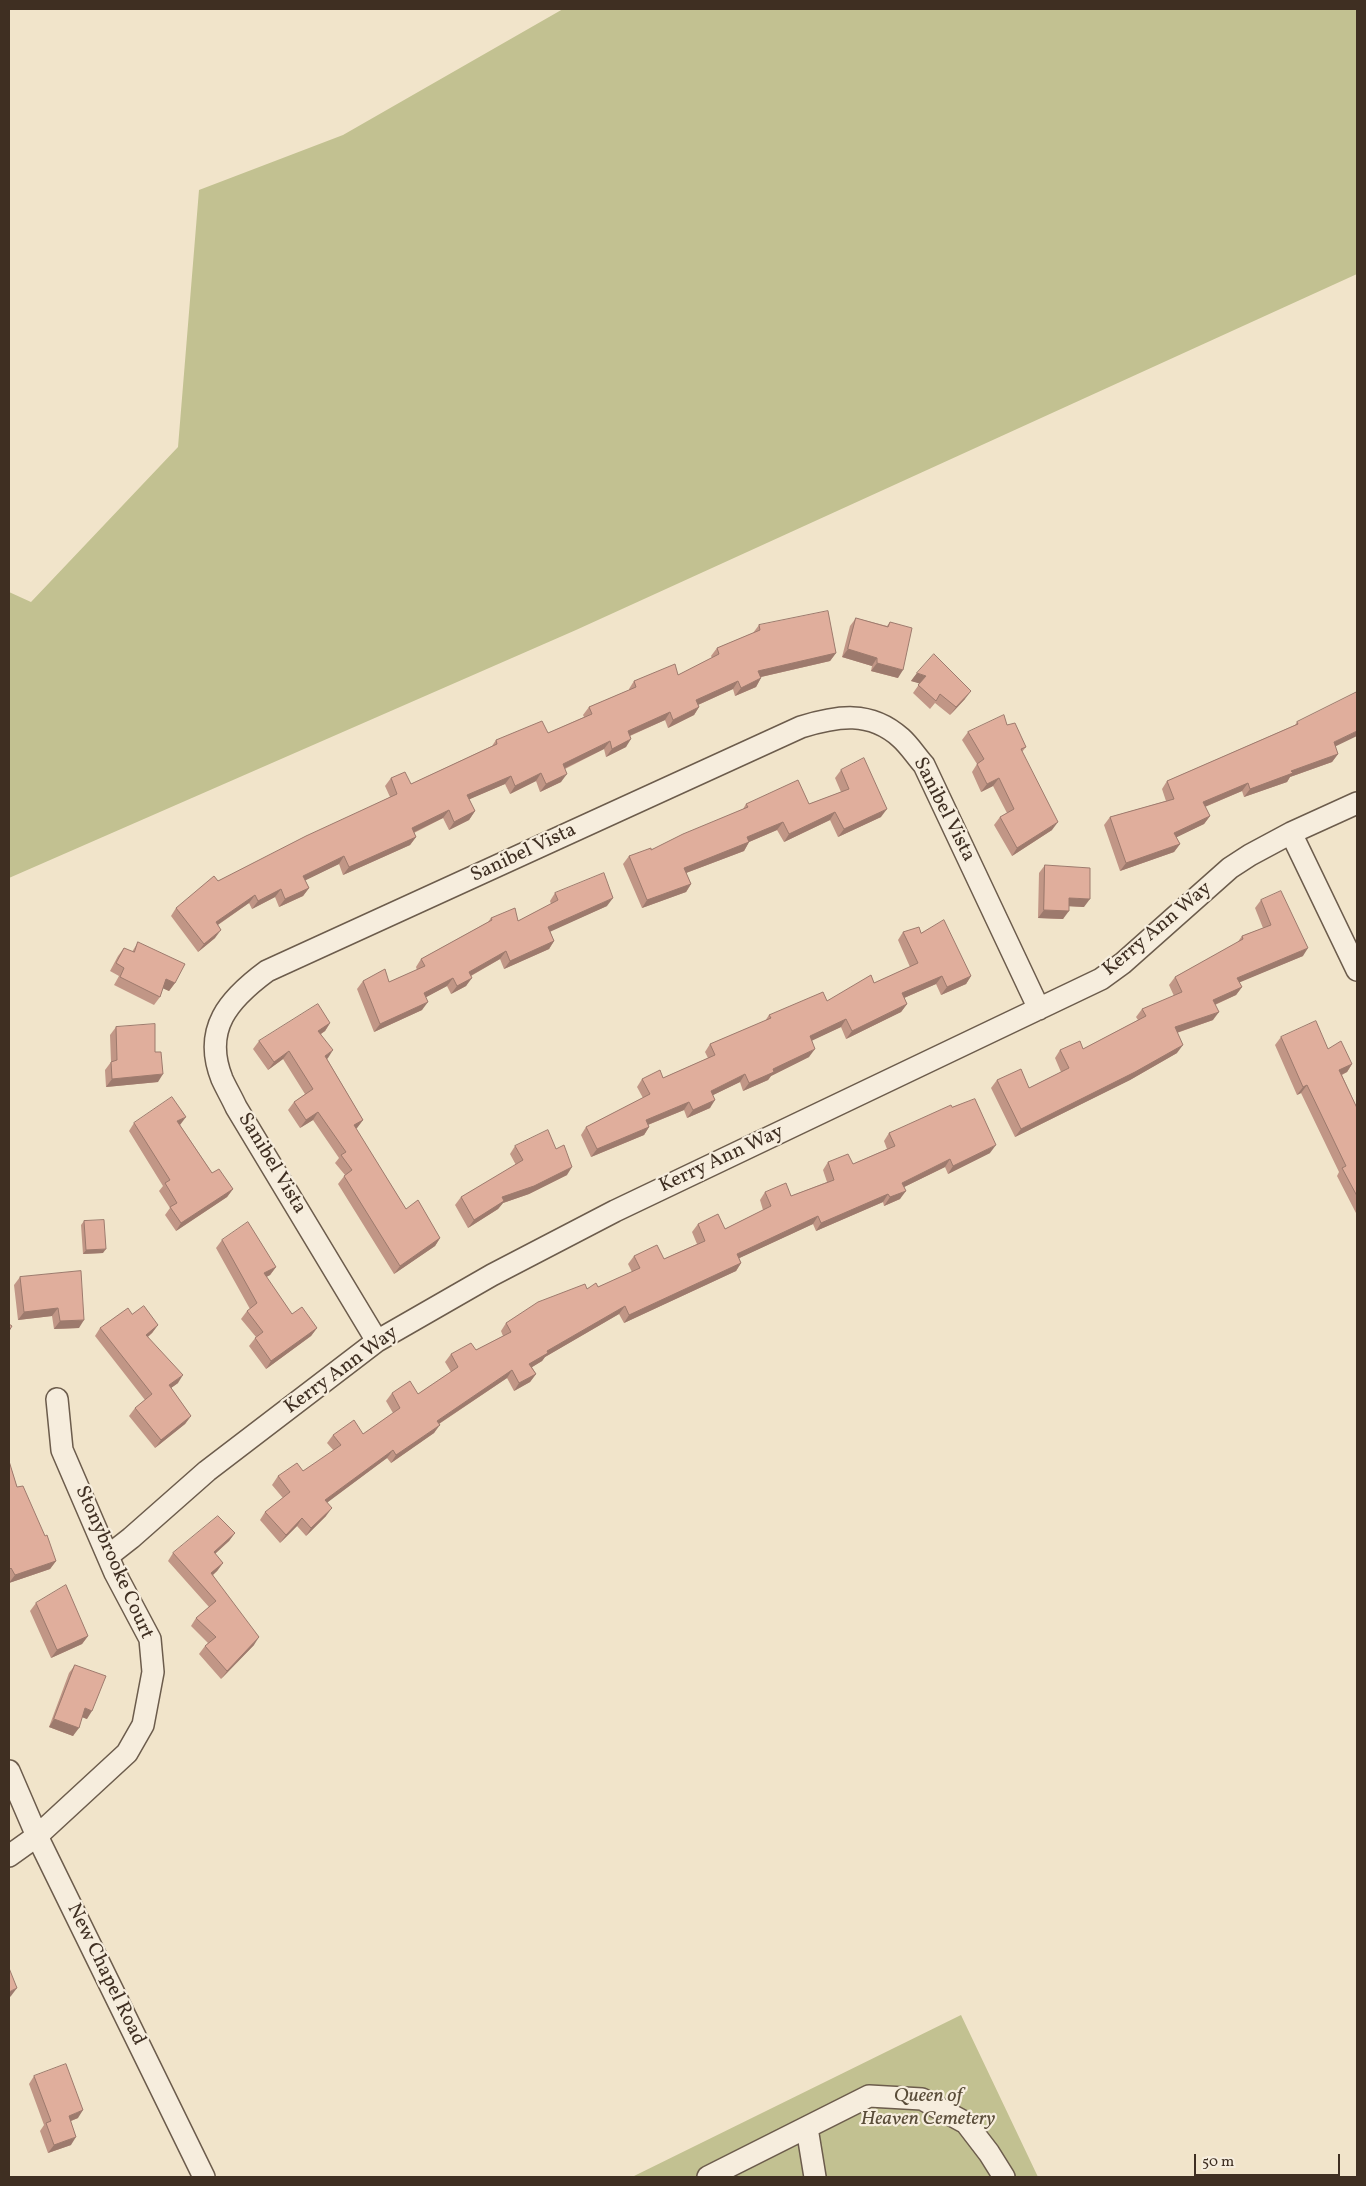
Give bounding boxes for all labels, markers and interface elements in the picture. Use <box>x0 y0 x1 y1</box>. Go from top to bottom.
street label: Sanibel Vista <box>907 754 979 866</box>
street label: Sanibel Vista <box>467 819 581 889</box>
street label: Kerry Ann Way <box>1099 878 1217 982</box>
street label: Sanibel Vista <box>231 1109 311 1219</box>
street label: Kerry Ann Way <box>656 1121 788 1199</box>
street label: Kerry Ann Way <box>280 1322 404 1420</box>
street label: Stonybrooke Court <box>68 1483 158 1643</box>
street label: New Chapel Road <box>60 1900 150 2050</box>
park label: Queen of Heaven Cemetery <box>861 2085 995 2132</box>
scale bar <box>1196 2144 1342 2176</box>
text: 50 m <box>1202 2152 1234 2173</box>

